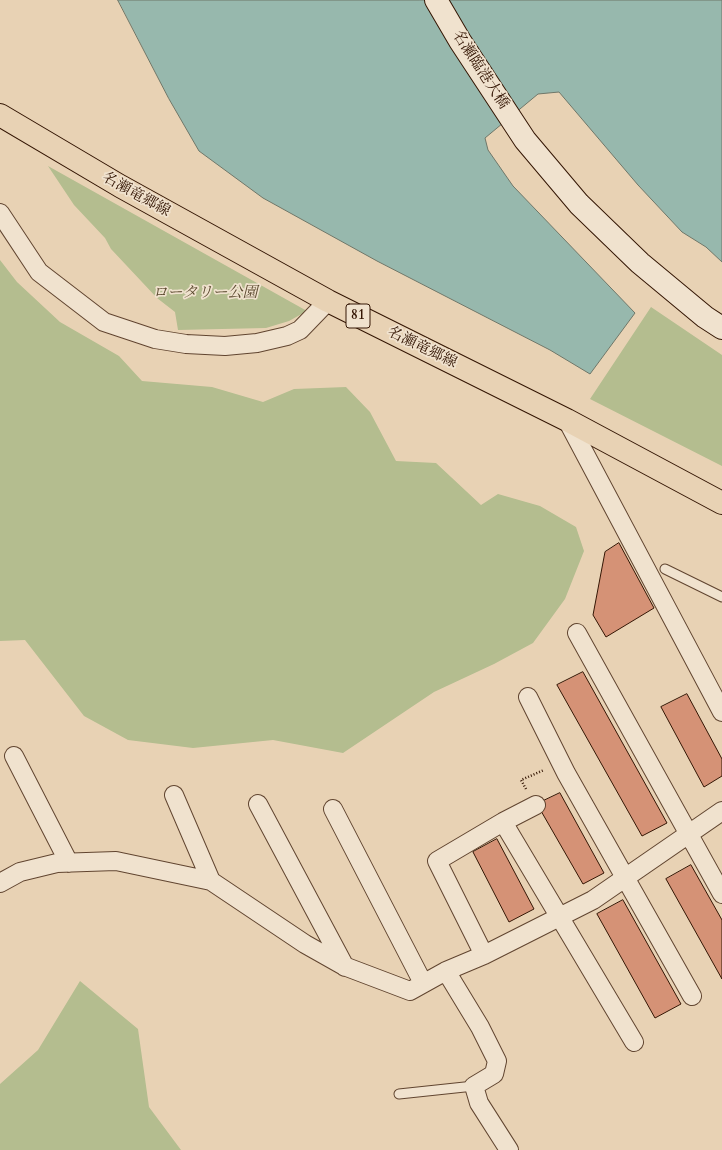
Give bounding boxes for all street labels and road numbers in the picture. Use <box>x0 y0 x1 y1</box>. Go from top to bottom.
street label: 名瀬臨港大橋 <box>448 27 512 113</box>
street label: 名瀬竜郷線 <box>99 169 173 221</box>
road number: 81 <box>346 304 370 328</box>
street label: 名瀬竜郷線 <box>384 323 460 373</box>

